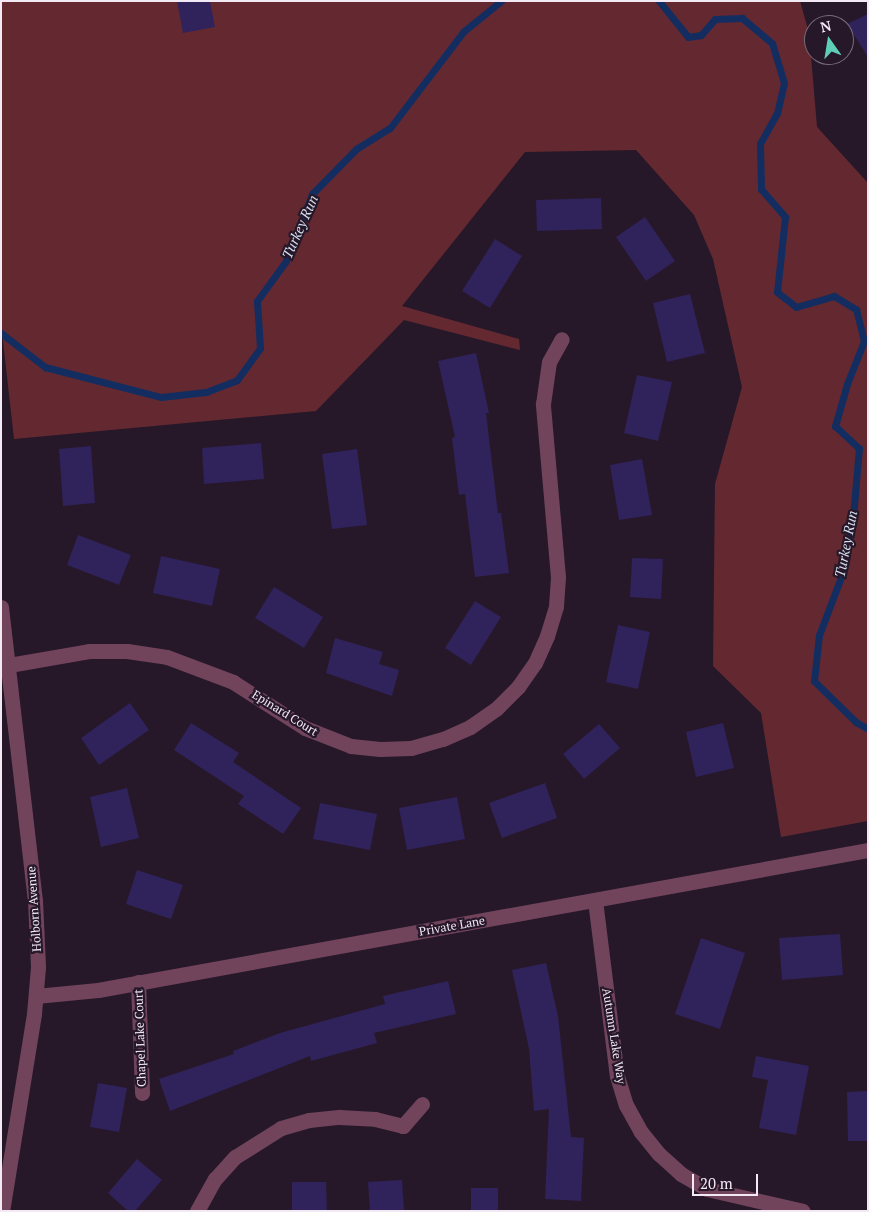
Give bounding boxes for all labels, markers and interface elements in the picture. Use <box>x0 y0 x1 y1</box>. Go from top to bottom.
north arrow <box>804 15 854 65</box>
text: N <box>818 15 833 36</box>
water label: Turkey Run <box>278 192 322 262</box>
water label: Turkey Run <box>831 509 861 579</box>
street label: Epinard Court <box>249 687 321 739</box>
street label: Holborn Avenue <box>24 866 44 952</box>
street label: Private Lane <box>418 913 486 939</box>
street label: Autumn Lake Way <box>599 987 629 1085</box>
street label: Chapel Lake Court <box>131 989 149 1087</box>
scale bar <box>694 1164 760 1196</box>
text: 20 m <box>700 1173 733 1193</box>

